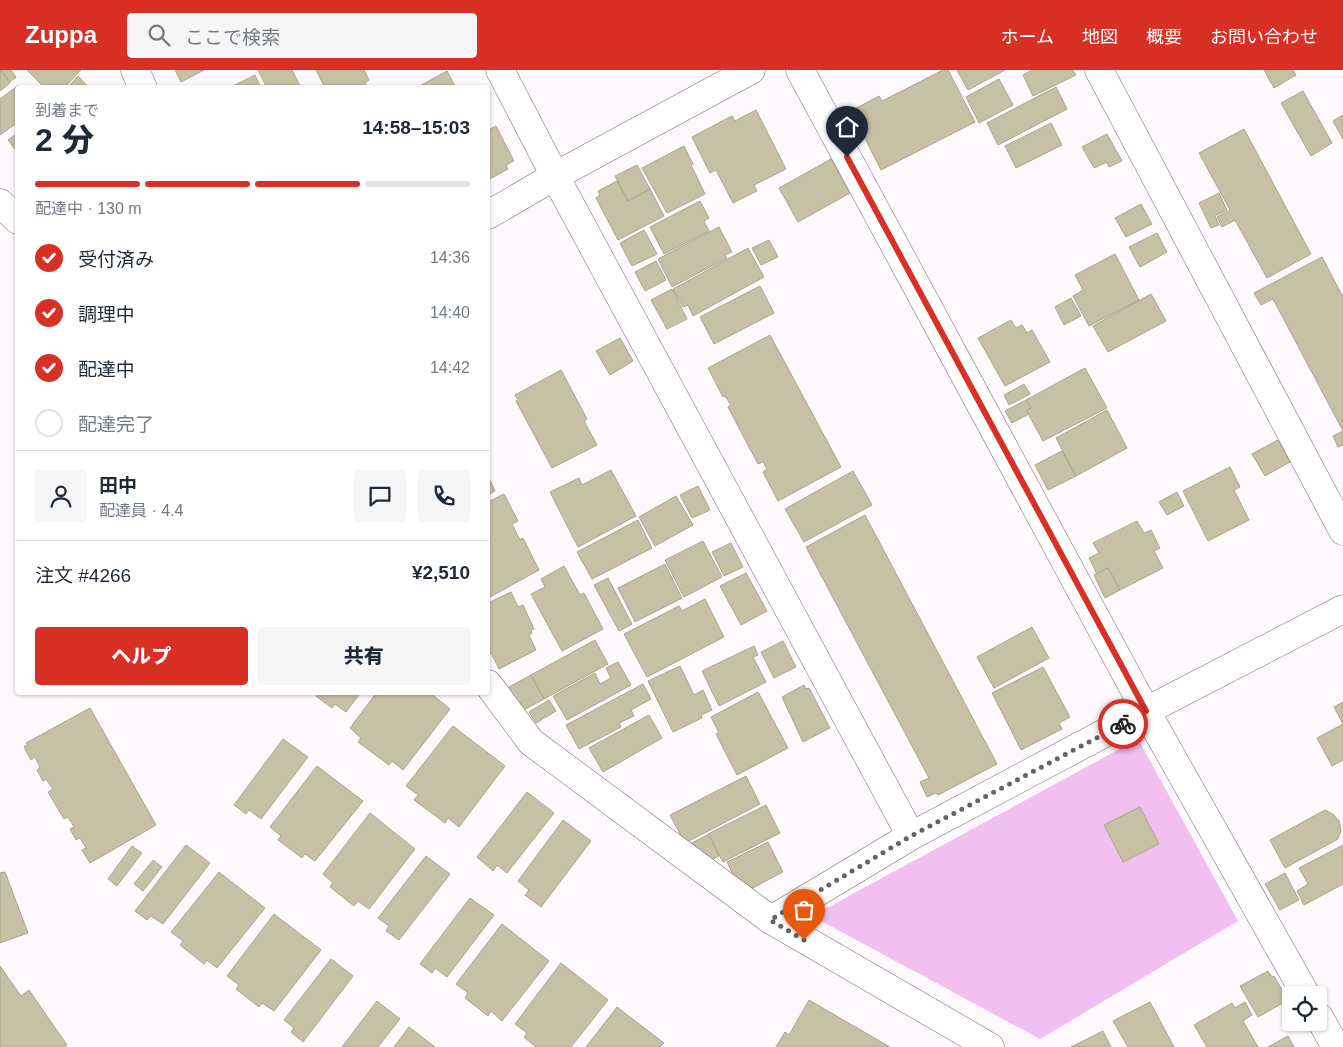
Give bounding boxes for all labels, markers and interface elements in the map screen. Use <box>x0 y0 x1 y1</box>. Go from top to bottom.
search box <box>127 13 477 58</box>
text: Zuppa <box>25 21 97 48</box>
icon: search <box>145 21 173 49</box>
text: ここで検索 <box>185 27 280 48</box>
text: ホーム <box>1001 27 1054 47</box>
text: 地図 <box>1082 27 1118 47</box>
text: 概要 <box>1146 27 1182 47</box>
text: お問い合わせ <box>1210 27 1318 47</box>
text: 到着まで <box>35 102 99 119</box>
pin <box>826 106 868 157</box>
icon: home <box>833 113 861 141</box>
text: 14:58–15:03 <box>362 117 470 138</box>
text: 2 分 <box>35 122 94 158</box>
text: 配達中 · 130 m <box>35 200 142 217</box>
icon: check <box>35 244 63 272</box>
text: 受付済み <box>78 249 154 270</box>
text: 14:36 <box>430 249 470 266</box>
icon: check <box>35 299 63 327</box>
text: 調理中 <box>78 304 135 325</box>
text: 14:40 <box>430 304 470 321</box>
icon: check <box>35 354 63 382</box>
text: 配達中 <box>78 359 135 380</box>
text: 14:42 <box>430 359 470 376</box>
text: 配達完了 <box>78 414 154 435</box>
button: person <box>35 470 87 522</box>
button: chat <box>354 470 406 522</box>
button: phone <box>418 470 470 522</box>
text: 田中 <box>99 475 137 496</box>
text: 配達員 · 4.4 <box>99 502 183 519</box>
text: ¥2,510 <box>412 562 470 583</box>
text: 注文 #4266 <box>35 565 131 586</box>
button: ヘルプ <box>35 627 248 685</box>
button: 共有 <box>258 627 470 685</box>
courier <box>1098 699 1148 749</box>
icon: bike <box>1109 710 1137 738</box>
pin <box>783 889 825 940</box>
icon: bag <box>790 896 818 924</box>
map controls <box>1282 986 1327 1031</box>
button: locate <box>1282 986 1327 1031</box>

